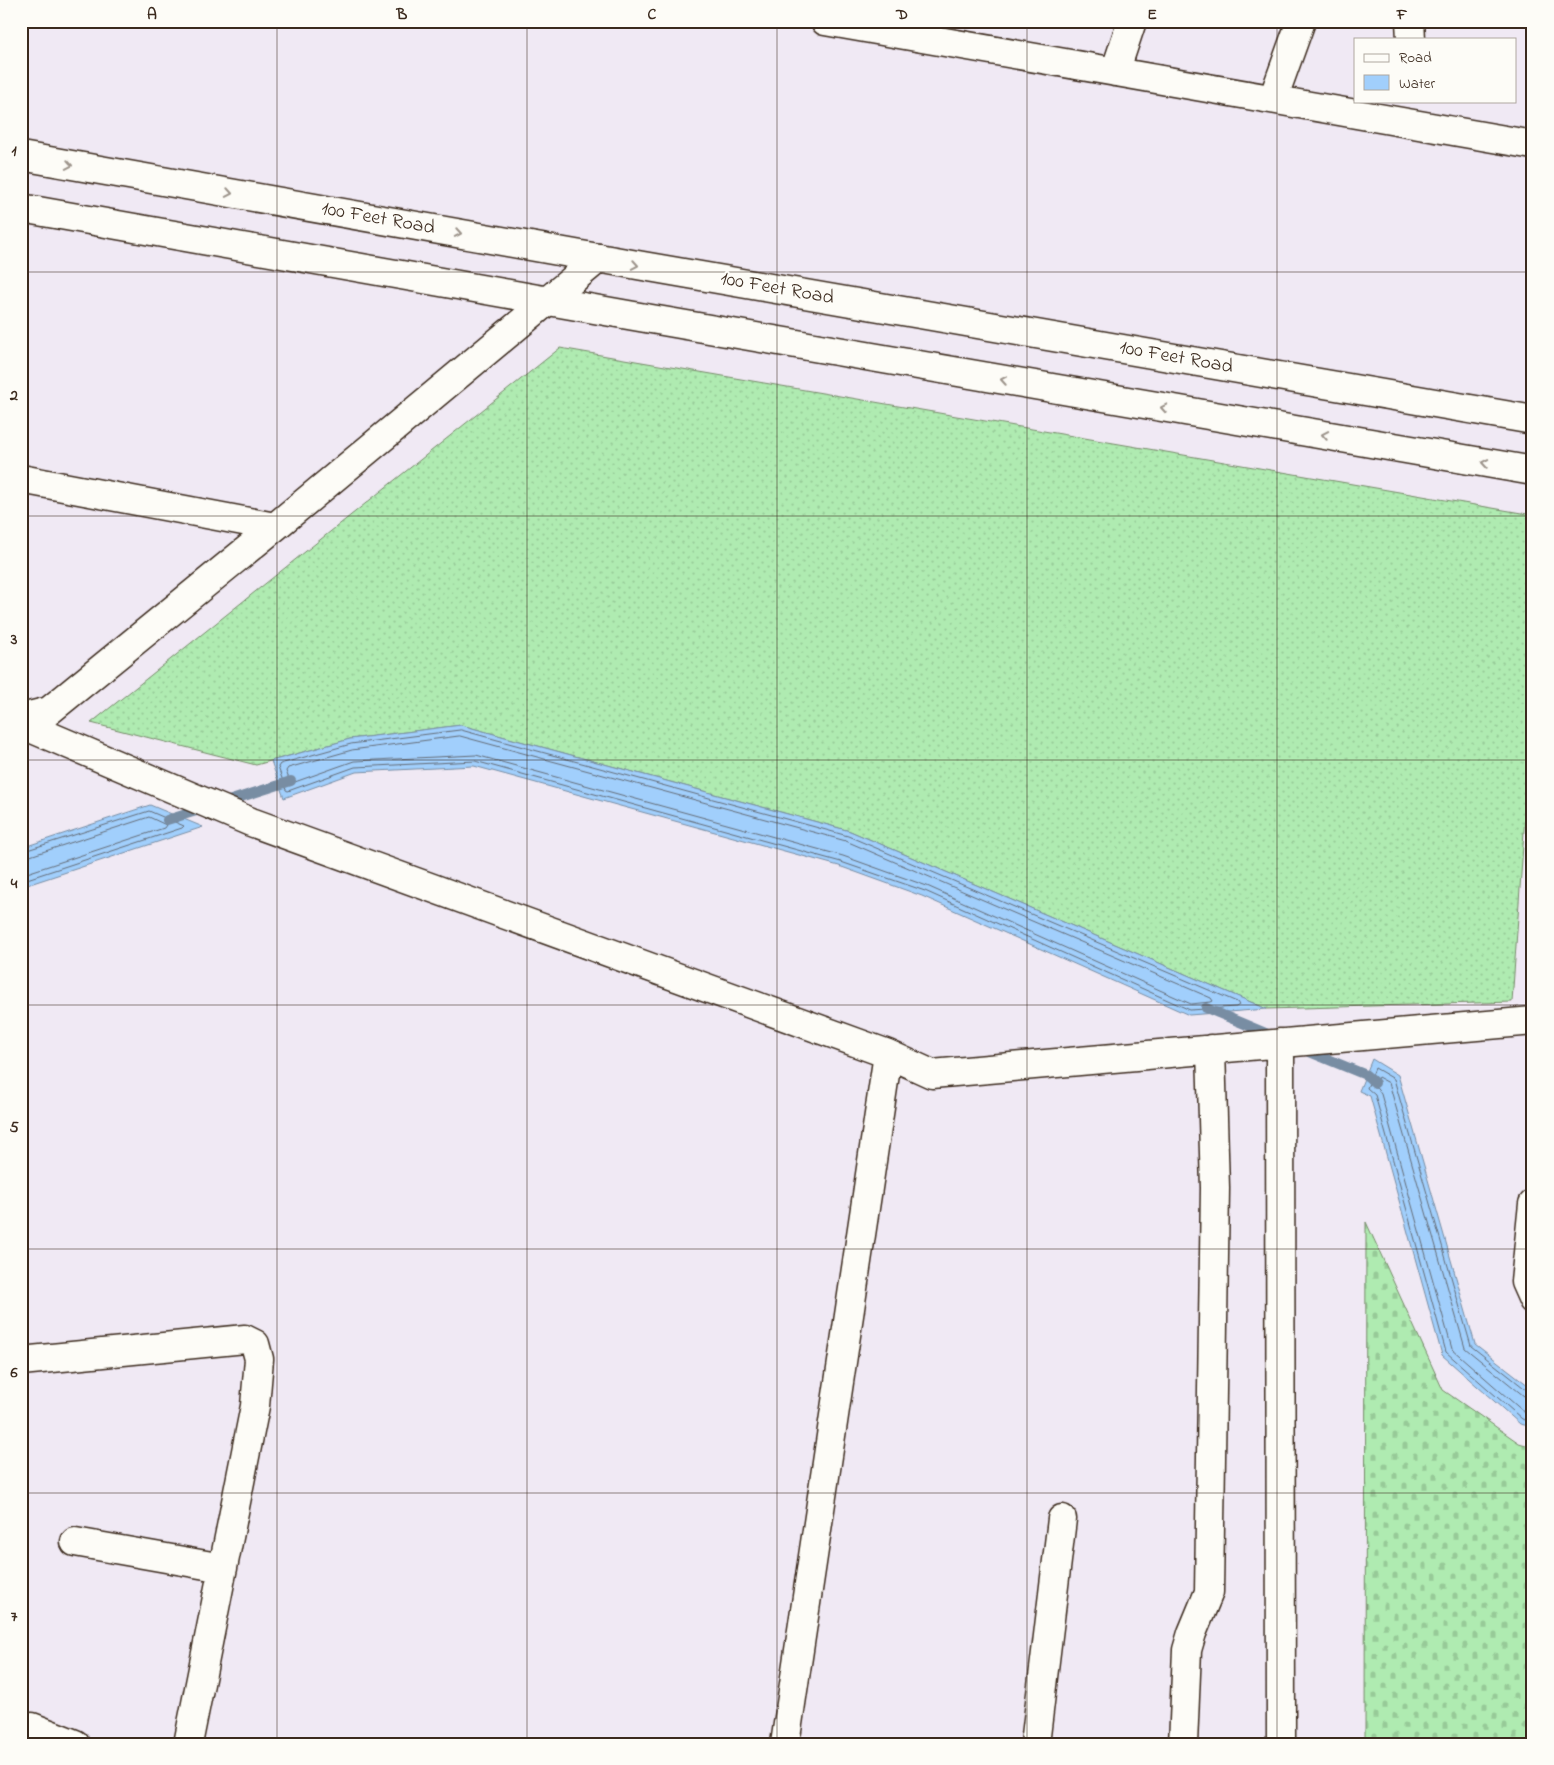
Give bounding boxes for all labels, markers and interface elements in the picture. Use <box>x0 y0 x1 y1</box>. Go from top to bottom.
text: A <box>147 3 157 27</box>
text: B <box>396 3 408 27</box>
text: C <box>648 3 657 27</box>
text: D <box>895 3 908 27</box>
text: E <box>1147 3 1157 27</box>
text: F <box>1396 3 1408 27</box>
legend <box>1354 38 1516 102</box>
text: Road <box>1399 47 1432 69</box>
text: Water <box>1399 73 1435 95</box>
text: 1 <box>11 139 17 163</box>
one-way arrow <box>65 159 74 169</box>
one-way arrow <box>225 187 234 197</box>
street label: 100 Feet Road <box>319 195 437 243</box>
one-way arrow <box>454 228 463 238</box>
one-way arrow <box>631 259 640 269</box>
street label: 100 Feet Road <box>718 265 836 313</box>
street label: 100 Feet Road <box>1117 334 1235 382</box>
one-way arrow <box>1000 375 1009 385</box>
text: 2 <box>9 384 18 408</box>
one-way arrow <box>1160 403 1169 413</box>
one-way arrow <box>1320 431 1329 441</box>
one-way arrow <box>1480 458 1489 468</box>
text: 3 <box>10 628 18 652</box>
text: 4 <box>10 872 18 896</box>
text: 5 <box>9 1116 19 1140</box>
text: 6 <box>9 1361 18 1385</box>
text: 7 <box>11 1605 18 1629</box>

